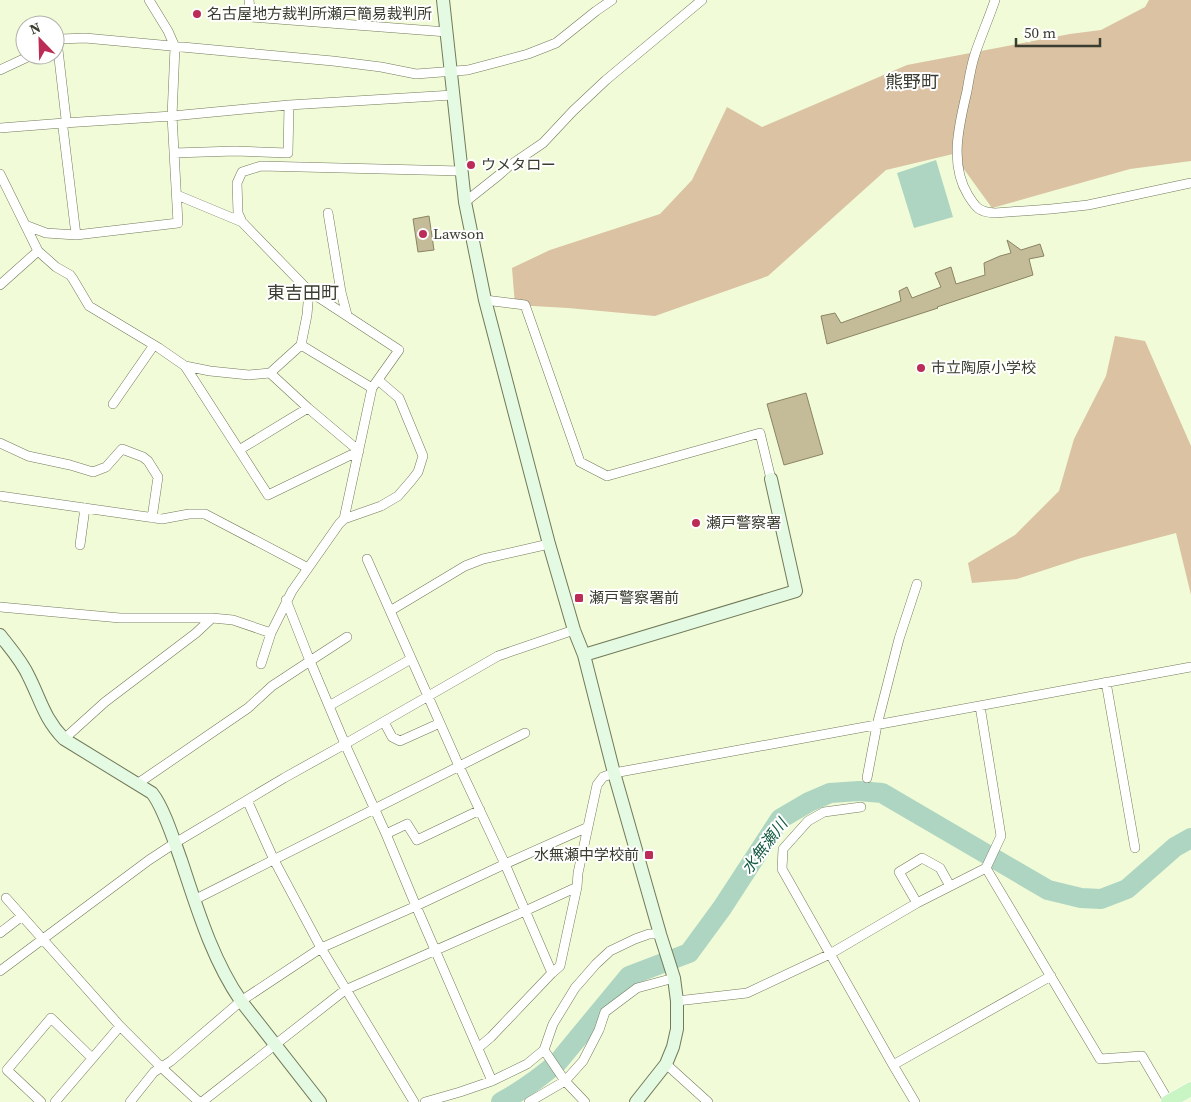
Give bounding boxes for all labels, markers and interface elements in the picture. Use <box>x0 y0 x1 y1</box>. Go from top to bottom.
place label: 名古屋地方裁判所瀬戸簡易裁判所 <box>207 3 432 24</box>
marker: 名古屋地方裁判所瀬戸簡易裁判所 <box>191 8 203 20</box>
north arrow <box>15 15 65 65</box>
scale bar <box>1016 15 1100 47</box>
text: N <box>26 17 44 39</box>
text: 50 m <box>1024 22 1056 43</box>
district label: 熊野町 <box>885 69 939 94</box>
place label: ウメタロー <box>481 154 556 175</box>
marker: ウメタロー <box>465 159 477 171</box>
place label: Lawson <box>433 223 484 244</box>
marker: Lawson <box>417 228 429 240</box>
district label: 東吉田町 <box>267 280 339 305</box>
place label: 市立陶原小学校 <box>931 357 1036 378</box>
marker: 市立陶原小学校 <box>915 362 927 374</box>
place label: 瀬戸警察署 <box>706 512 781 533</box>
marker: 瀬戸警察署 <box>690 517 702 529</box>
place label: 瀬戸警察署前 <box>589 587 679 608</box>
marker: 瀬戸警察署前 <box>573 592 585 604</box>
water label: 水無瀬川 <box>736 812 793 878</box>
place label: 水無瀬中学校前 <box>534 844 639 865</box>
marker: 水無瀬中学校前 <box>643 849 655 861</box>

